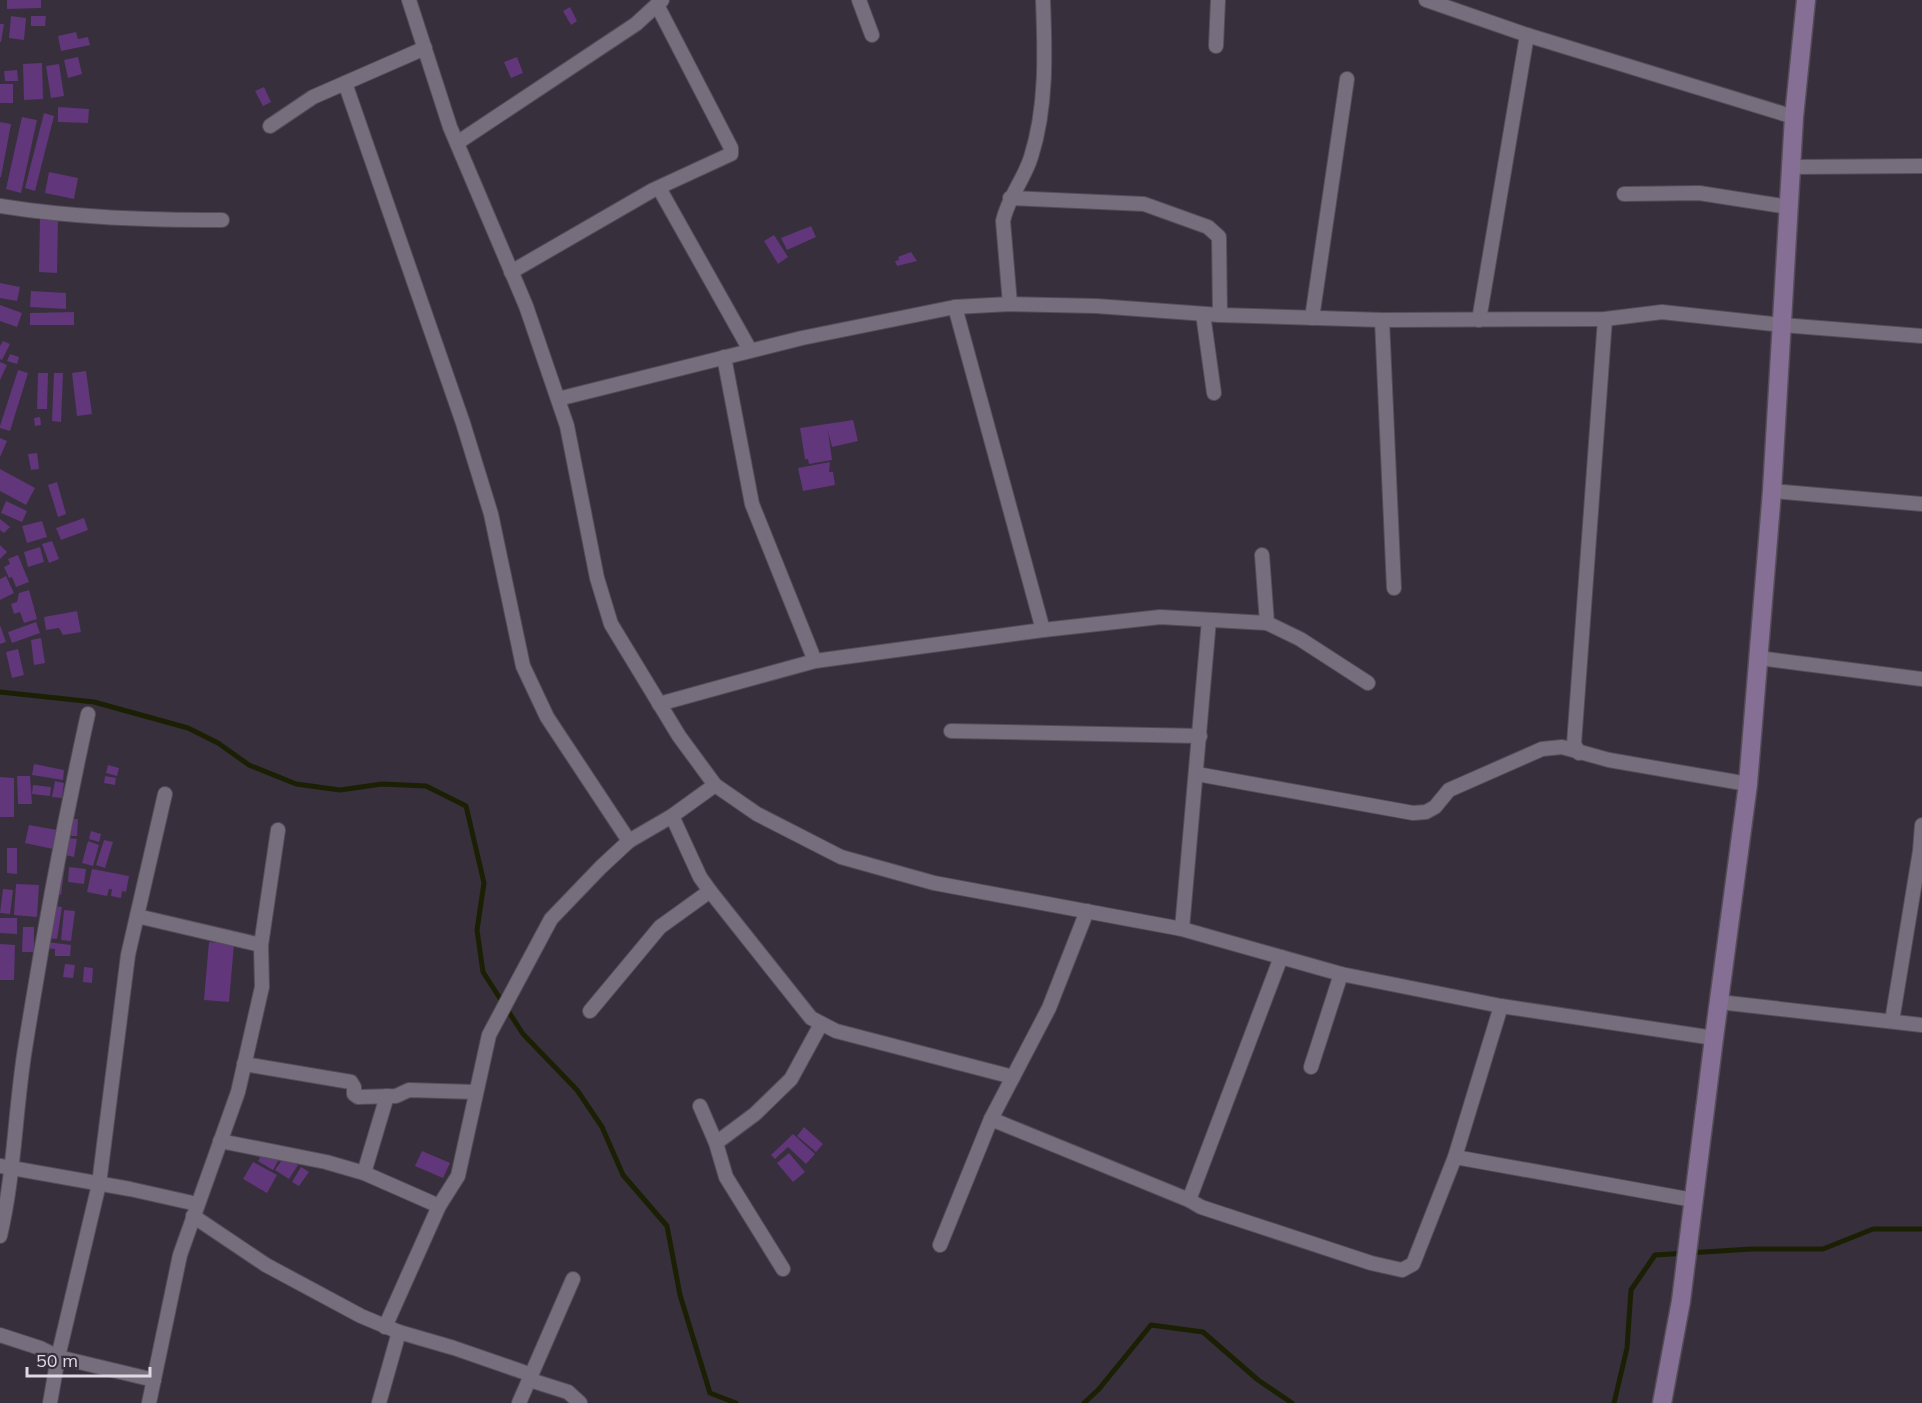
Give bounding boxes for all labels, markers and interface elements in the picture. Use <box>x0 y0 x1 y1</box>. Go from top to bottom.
scale bar <box>27 1340 150 1378</box>
text: 50 m <box>36 1349 78 1372</box>

